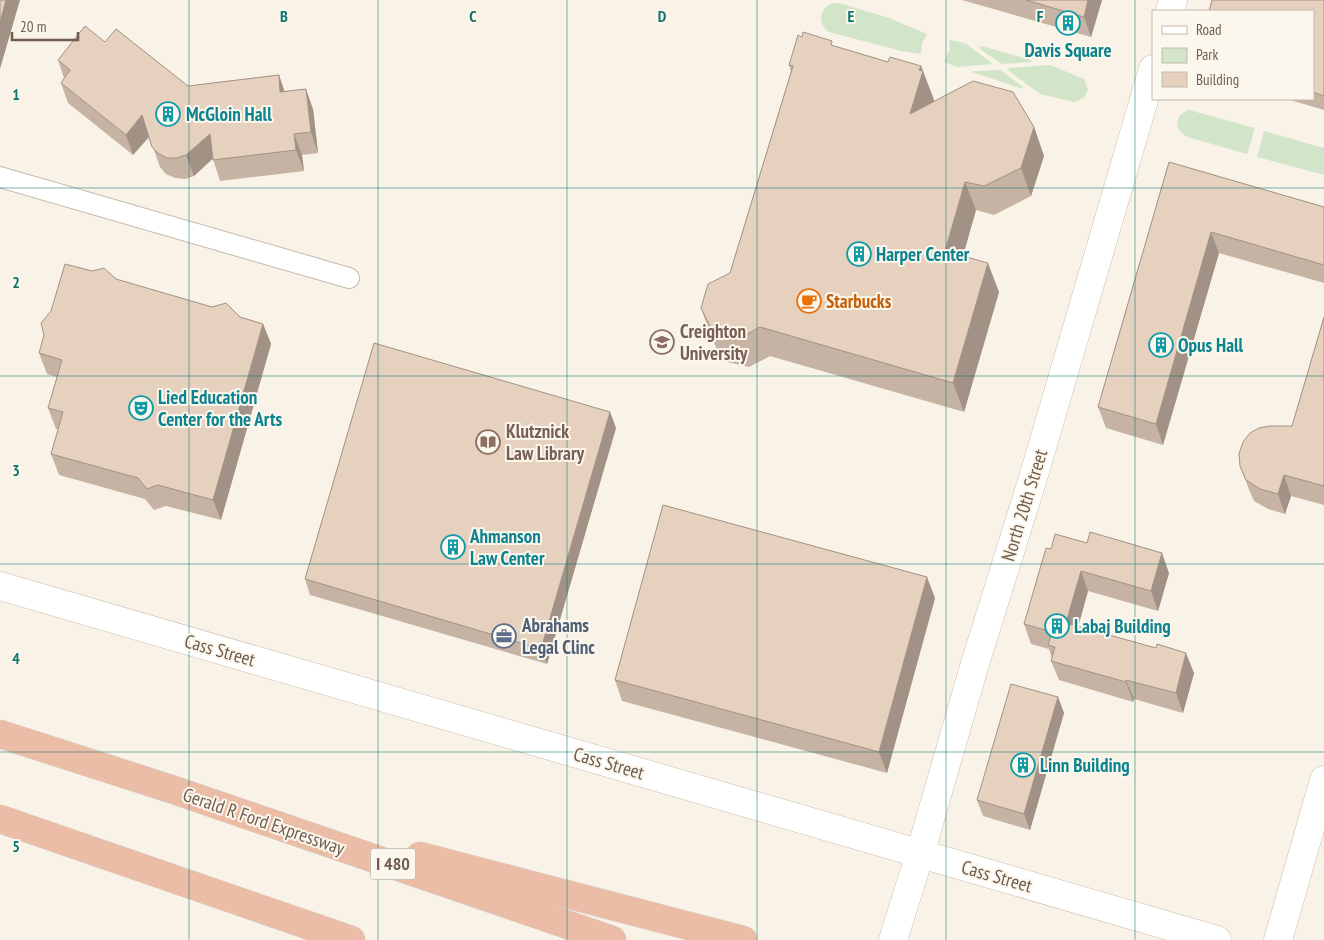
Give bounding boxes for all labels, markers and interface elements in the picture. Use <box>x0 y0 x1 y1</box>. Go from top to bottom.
text: B <box>280 6 288 26</box>
text: C <box>469 6 477 26</box>
text: D <box>658 6 667 26</box>
text: E <box>848 6 855 26</box>
text: F <box>1037 6 1044 26</box>
scale bar <box>12 10 79 42</box>
building icon: Davis Square <box>1055 10 1081 36</box>
legend <box>1152 10 1314 100</box>
text: 20 m <box>20 17 46 36</box>
text: Road <box>1196 20 1222 39</box>
place label: Davis Square <box>1024 38 1112 62</box>
text: Park <box>1196 45 1218 64</box>
text: Building <box>1196 70 1239 89</box>
text: 1 <box>12 84 20 104</box>
building icon: McGloin Hall <box>155 101 181 127</box>
place label: McGloin Hall <box>186 102 272 126</box>
building icon: Harper Center <box>846 241 872 267</box>
place label: Harper Center <box>876 242 970 266</box>
text: 2 <box>12 272 20 292</box>
cafe icon: Starbucks <box>796 288 822 314</box>
place label: Starbucks <box>826 289 892 313</box>
place label: Creighton University <box>680 319 748 365</box>
school or university icon: Creighton University <box>649 329 675 355</box>
building icon: Opus Hall <box>1148 332 1174 358</box>
place label: Opus Hall <box>1178 333 1244 357</box>
place label: Lied Education Center for the Arts <box>158 385 282 431</box>
theatre icon: Lied Education Center for the Arts <box>128 395 154 421</box>
place label: Klutznick Law Library <box>506 419 584 465</box>
library icon: Klutznick Law Library <box>475 429 501 455</box>
street label: North 20th Street <box>996 445 1053 564</box>
text: 3 <box>12 460 20 480</box>
place label: Ahmanson Law Center <box>469 524 545 570</box>
building icon: Ahmanson Law Center <box>440 534 466 560</box>
place label: Abrahams Legal Clinc <box>521 613 595 659</box>
building icon: Labaj Building <box>1044 613 1070 639</box>
place label: Labaj Building <box>1074 614 1171 638</box>
office icon: Abrahams Legal Clinc <box>491 623 517 649</box>
street label: Cass Street <box>182 629 259 672</box>
text: 4 <box>12 648 20 668</box>
street label: Cass Street <box>571 742 648 785</box>
building icon: Linn Building <box>1010 752 1036 778</box>
place label: Linn Building <box>1040 753 1130 777</box>
street label: Gerald R Ford Expressway <box>180 782 349 860</box>
text: 5 <box>12 836 20 856</box>
road number: I 480 <box>370 849 416 880</box>
street label: Cass Street <box>959 855 1036 898</box>

